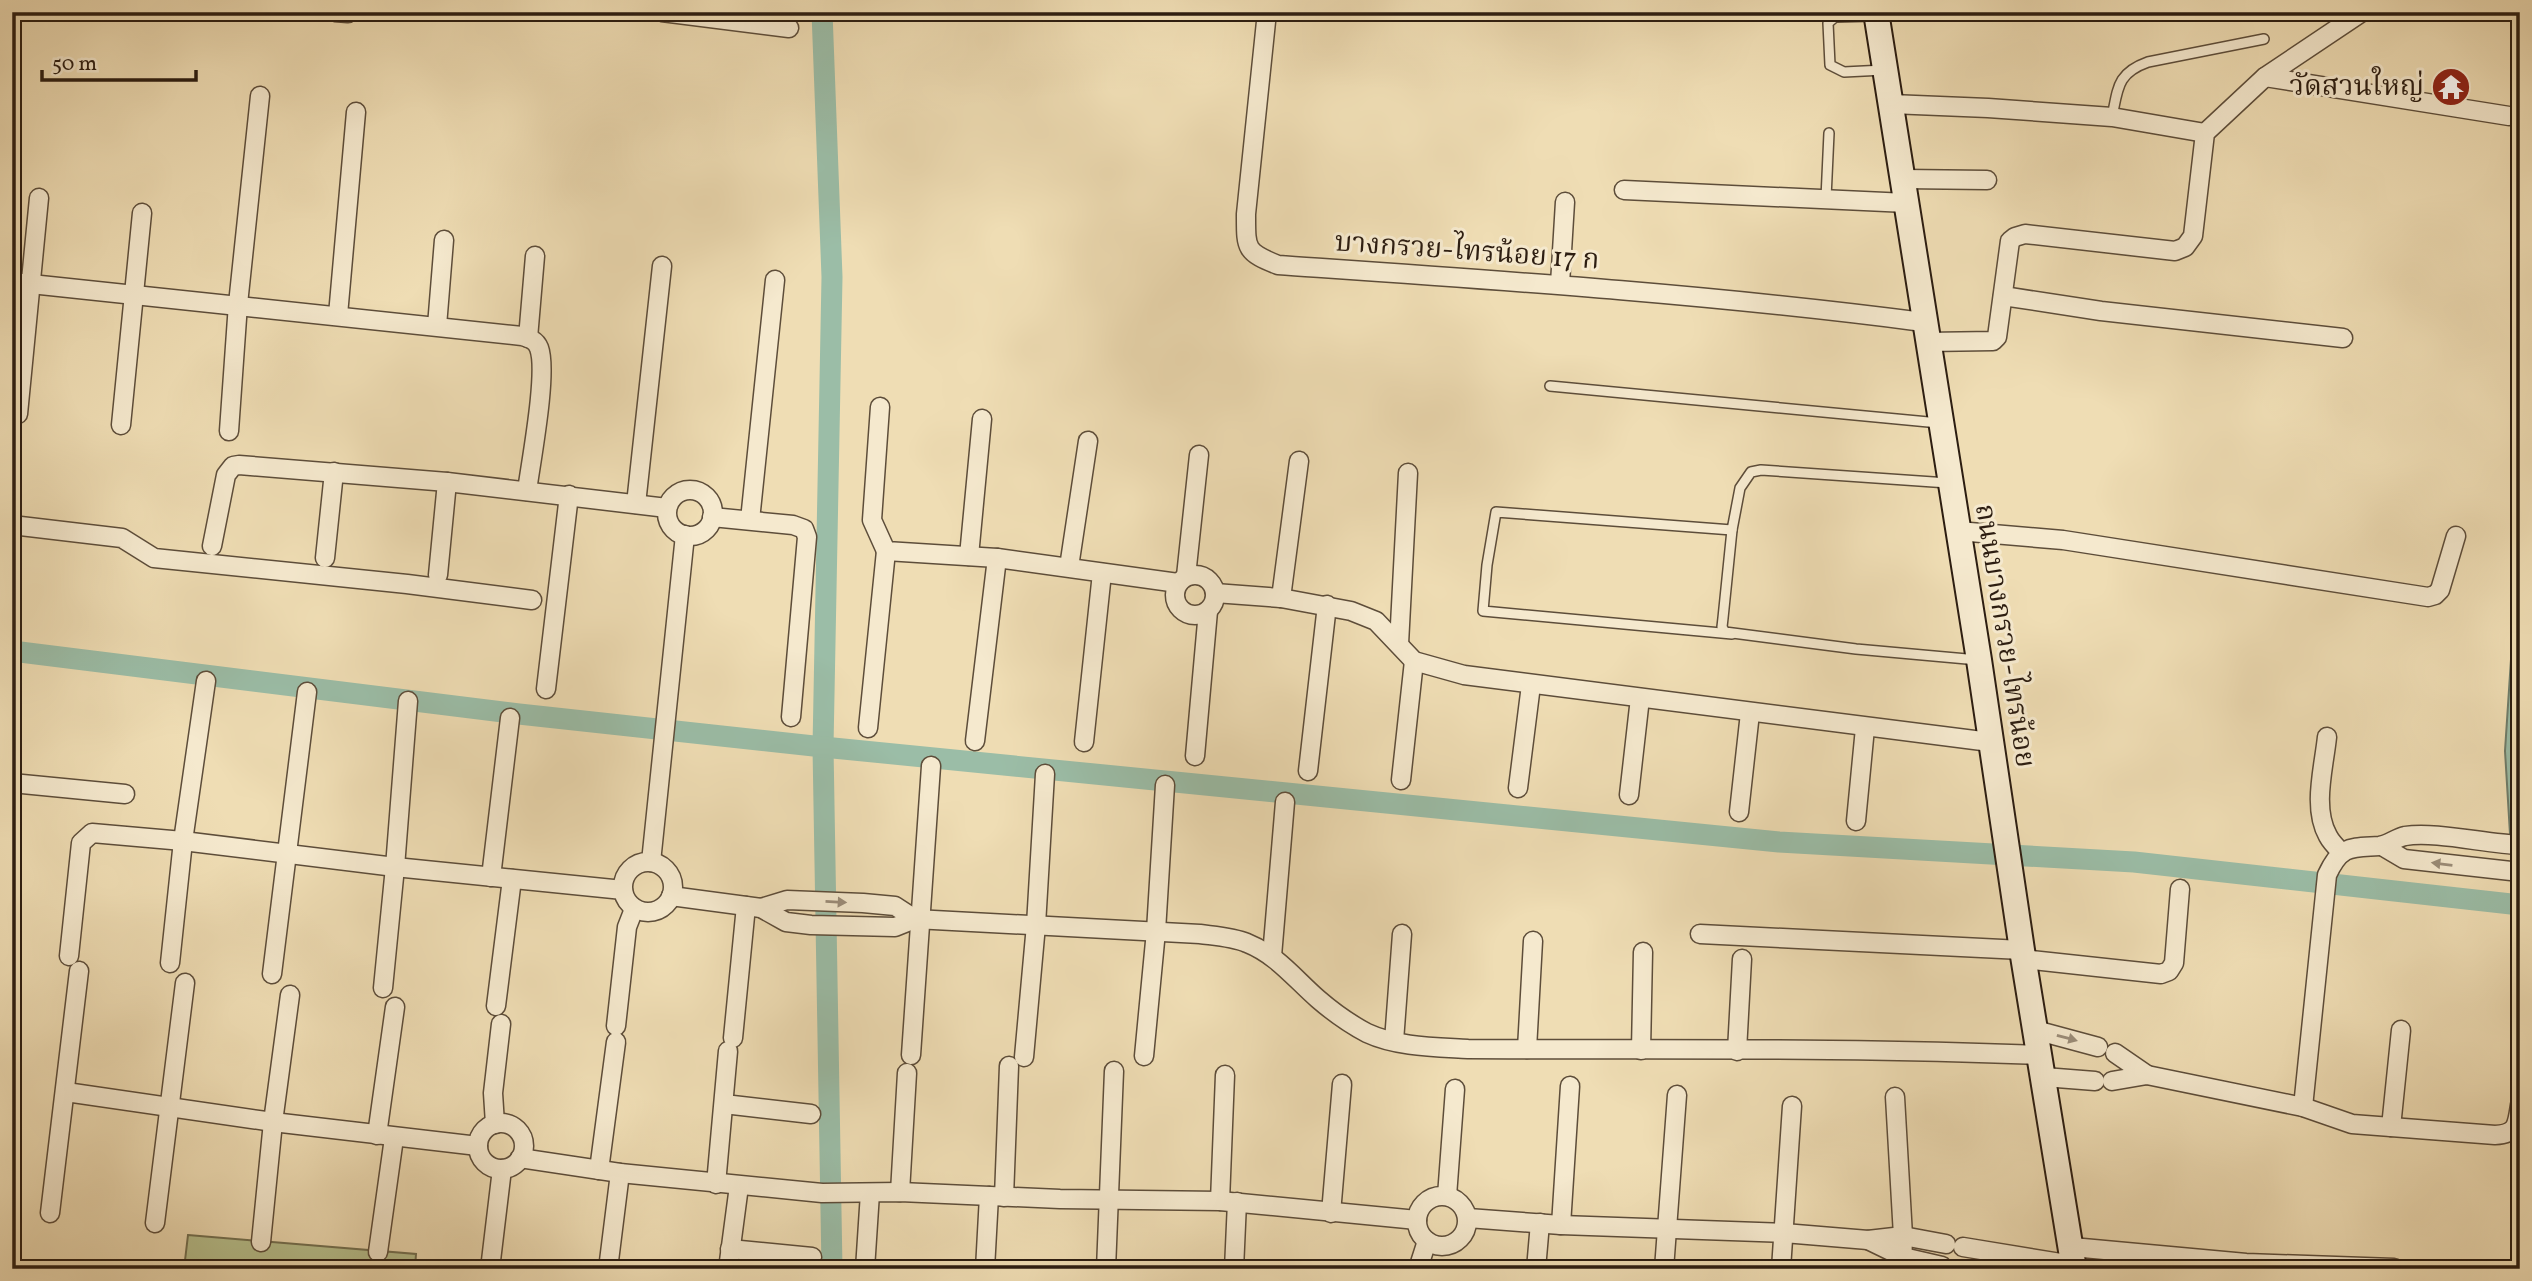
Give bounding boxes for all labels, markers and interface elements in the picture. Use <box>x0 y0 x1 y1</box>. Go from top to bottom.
scale bar <box>42 38 196 82</box>
text: 50 m <box>52 50 97 79</box>
place label: วัดสวนใหญ่ <box>2289 66 2424 107</box>
temple icon: วัดสวนใหญ่ <box>2430 66 2472 108</box>
street label: บางกรวย-ไทรน้อย 17 ก <box>1333 221 1601 281</box>
street label: ถนนบางกรวย-ไทรน้อย <box>1964 501 2046 771</box>
one-way arrow <box>2431 858 2453 869</box>
one-way arrow <box>825 896 847 907</box>
one-way arrow <box>2057 1034 2078 1044</box>

